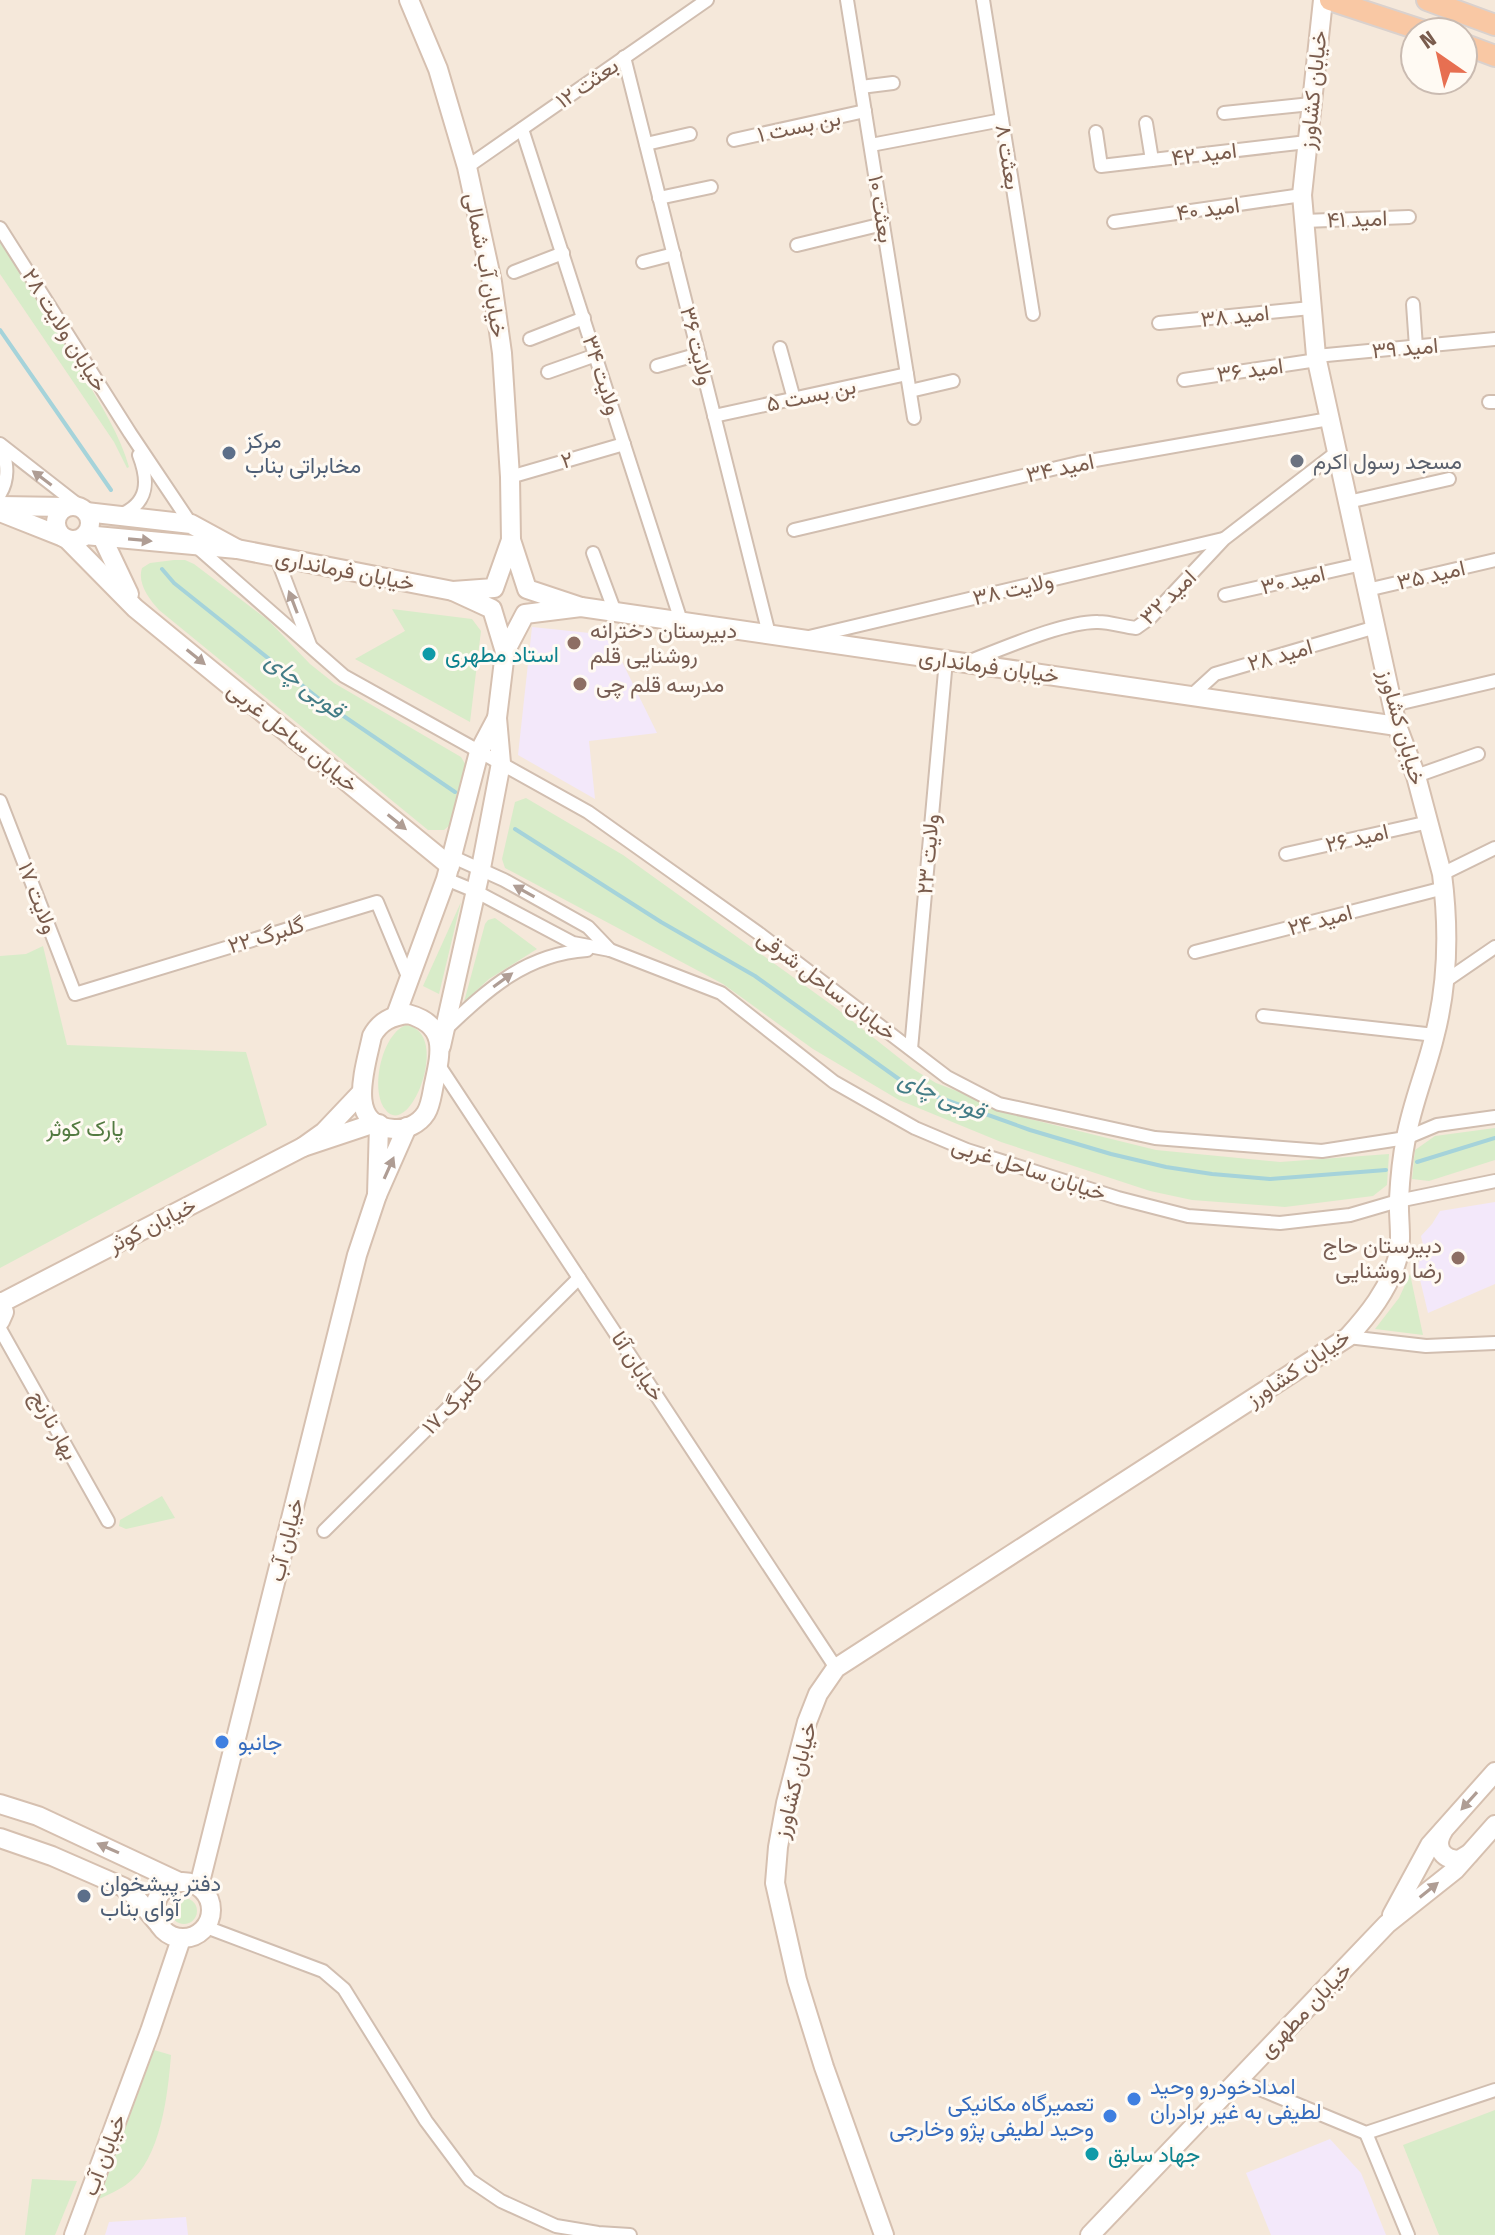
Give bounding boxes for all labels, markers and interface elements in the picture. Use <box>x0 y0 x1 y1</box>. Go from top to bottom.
north arrow <box>1399 16 1479 96</box>
text: N <box>1415 25 1441 55</box>
street label: خیابان کشاورز <box>1293 29 1333 152</box>
street label: بعثت ۱۲ <box>550 52 624 114</box>
street label: بن بست ۱ <box>755 104 843 148</box>
street label: بعثت ۸ <box>990 123 1026 191</box>
street label: امید ۴۲ <box>1170 137 1238 171</box>
street label: بعثت ۱۰ <box>862 173 900 245</box>
street label: خیابان آب شمالی <box>459 190 513 340</box>
street label: امید ۴۰ <box>1175 191 1241 227</box>
street label: امید ۴۱ <box>1326 204 1388 234</box>
street label: خیابان ولایت ۲۸ <box>16 263 114 397</box>
street label: امید ۳۸ <box>1199 299 1271 333</box>
street label: ولایت ۳۶ <box>674 304 720 388</box>
street label: ولایت ۳۴ <box>577 332 627 418</box>
street label: امید ۳۹ <box>1371 332 1439 364</box>
street label: امید ۳۶ <box>1215 352 1285 388</box>
street label: بن بست ۵ <box>764 372 858 418</box>
place label: مرکز مخابراتی بناب <box>244 427 361 479</box>
marker: مرکز مخابراتی بناب <box>220 444 238 462</box>
street label: ۲ <box>558 445 576 475</box>
street label: امید ۳۴ <box>1024 448 1096 488</box>
place label: مسجد رسول اکرم <box>1313 448 1462 476</box>
marker: مسجد رسول اکرم <box>1288 452 1306 470</box>
one-way arrow <box>32 471 53 487</box>
one-way arrow <box>128 534 153 547</box>
street label: خیابان فرمانداری <box>273 543 417 597</box>
street label: امید ۳۵ <box>1394 554 1468 596</box>
street label: امید ۳۰ <box>1258 559 1328 601</box>
street label: امید ۳۲ <box>1134 564 1202 630</box>
street label: ولایت ۳۸ <box>970 567 1056 611</box>
one-way arrow <box>286 590 299 614</box>
place label: دبیرستان دخترانه روشنایی قلم <box>590 617 737 670</box>
street label: امید ۲۸ <box>1244 633 1316 677</box>
marker: دبیرستان دخترانه روشنایی قلم <box>565 634 583 652</box>
place label: استاد مطهری <box>445 641 559 668</box>
street label: خیابان فرمانداری <box>917 643 1061 689</box>
marker: استاد مطهری <box>420 645 438 663</box>
water label: قوبی چای <box>259 646 351 727</box>
one-way arrow <box>186 648 206 665</box>
street label: خیابان کشاورز <box>1372 665 1431 788</box>
place label: مدرسه قلم چی <box>596 671 724 699</box>
marker: مدرسه قلم چی <box>571 675 589 693</box>
street label: خیابان ساحل غربی <box>222 676 364 798</box>
one-way arrow <box>387 813 407 830</box>
street label: ولایت ۲۳ <box>911 813 945 895</box>
street label: امید ۲۶ <box>1323 818 1391 858</box>
street label: ولایت ۱۷ <box>12 859 64 937</box>
one-way arrow <box>513 884 535 898</box>
street label: امید ۲۴ <box>1285 898 1355 942</box>
street label: گلبرگ ۲۲ <box>225 911 308 959</box>
street label: خیابان ساحل شرقی <box>752 924 902 1046</box>
one-way arrow <box>493 973 513 989</box>
water label: قوبی چای <box>894 1064 991 1128</box>
park label: پارک کوثر <box>45 1115 124 1143</box>
street label: خیابان ساحل غربی <box>948 1131 1110 1207</box>
one-way arrow <box>383 1156 396 1180</box>
street label: خیابان کوثر <box>102 1191 201 1259</box>
place label: دبیرستان حاج رضا روشنایی <box>1323 1232 1442 1284</box>
marker: دبیرستان حاج رضا روشنایی <box>1449 1249 1467 1267</box>
street label: خیابان کشاورز <box>1240 1323 1355 1413</box>
street label: خیابان آنا <box>605 1326 671 1406</box>
street label: گلبرگ ۱۷ <box>416 1368 488 1440</box>
street label: بهار نارنج <box>23 1385 84 1465</box>
street label: خیابان آب <box>263 1495 309 1585</box>
street label: خیابان کشاورز <box>767 1719 823 1842</box>
place label: جانبو <box>238 1729 282 1756</box>
marker: جانبو <box>213 1733 231 1751</box>
one-way arrow <box>1461 1791 1478 1811</box>
one-way arrow <box>97 1841 120 1855</box>
place label: دفتر پیشخوان آوای بناب <box>100 1870 221 1922</box>
one-way arrow <box>1419 1883 1439 1899</box>
marker: دفتر پیشخوان آوای بناب <box>75 1887 93 1905</box>
street label: خیابان مطهری <box>1253 1957 1357 2063</box>
place label: امدادخودرو وحید لطیفی به غیر برادران <box>1150 2073 1322 2125</box>
place label: تعمیرگاه مکانیکی وحید لطیفی پژو وخارجی <box>889 2090 1094 2143</box>
marker: امدادخودرو وحید لطیفی به غیر برادران <box>1125 2090 1143 2108</box>
marker: تعمیرگاه مکانیکی وحید لطیفی پژو وخارجی <box>1101 2107 1119 2125</box>
street label: خیابان آب <box>76 2110 132 2200</box>
place label: جهاد سابق <box>1108 2141 1200 2168</box>
marker: جهاد سابق <box>1083 2145 1101 2163</box>

